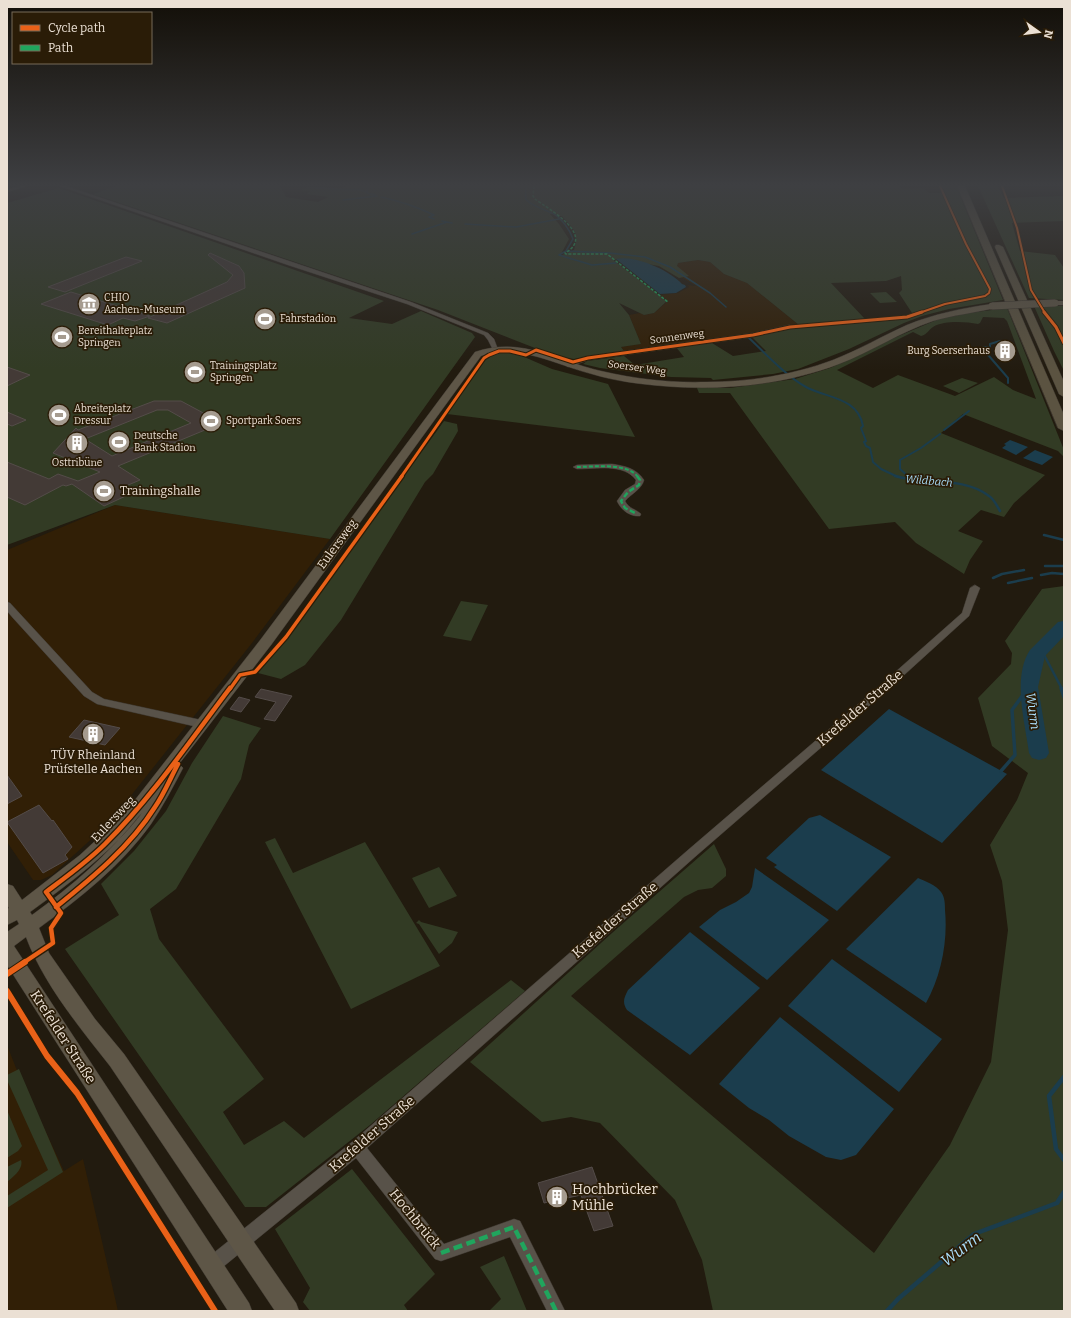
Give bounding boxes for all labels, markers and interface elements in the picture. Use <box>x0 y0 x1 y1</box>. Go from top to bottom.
legend <box>12 12 152 64</box>
north arrow <box>1019 12 1059 52</box>
text: Cycle path <box>48 21 106 35</box>
text: N <box>1041 29 1056 40</box>
text: Path <box>48 41 74 55</box>
museum icon: CHIO Aachen-Museum <box>76 291 102 317</box>
place label: CHIO Aachen-Museum <box>104 292 185 316</box>
sports icon: Fahrstadion <box>252 306 278 332</box>
place label: Fahrstadion <box>280 313 337 325</box>
sports icon: Bereithalteplatz Springen <box>49 324 75 350</box>
place label: Bereithalteplatz Springen <box>78 325 152 349</box>
street label: Sonnenweg <box>649 327 705 347</box>
building icon: Burg Soerserhaus <box>992 338 1018 364</box>
place label: Burg Soerserhaus <box>907 345 990 357</box>
street label: Soerser Weg <box>607 358 667 378</box>
sports icon: Trainingsplatz Springen <box>182 359 208 385</box>
place label: Trainingsplatz Springen <box>210 360 277 384</box>
sports icon: Abreiteplatz Dressur <box>46 402 72 428</box>
place label: Abreiteplatz Dressur <box>74 403 131 427</box>
sports icon: Sportpark Soers <box>198 408 224 434</box>
place label: Sportpark Soers <box>226 415 301 427</box>
sports icon: Deutsche Bank Stadion <box>106 429 132 455</box>
building icon: Osttribüne <box>64 430 90 456</box>
place label: Deutsche Bank Stadion <box>134 430 196 454</box>
place label: Osttribüne <box>52 457 102 469</box>
water label: Wildbach <box>905 472 953 490</box>
sports icon: Trainingshalle <box>91 478 117 504</box>
place label: Trainingshalle <box>120 484 200 498</box>
street label: Eulersweg <box>314 516 360 572</box>
street label: Krefelder Straße <box>814 666 906 750</box>
water label: Wurm <box>1023 692 1043 731</box>
building icon: TÜV Rheinland Prüfstelle Aachen <box>80 721 106 747</box>
place label: TÜV Rheinland Prüfstelle Aachen <box>44 747 143 776</box>
street label: Eulersweg <box>88 793 138 845</box>
street label: Krefelder Straße <box>569 878 661 962</box>
street label: Krefelder Straße <box>26 987 100 1087</box>
street label: Krefelder Straße <box>326 1092 418 1176</box>
place label: Hochbrücker Mühle <box>572 1181 658 1214</box>
building icon: Hochbrücker Mühle <box>544 1184 570 1210</box>
street label: Hochbrück <box>386 1186 444 1253</box>
water label: Wurm <box>937 1228 985 1270</box>

